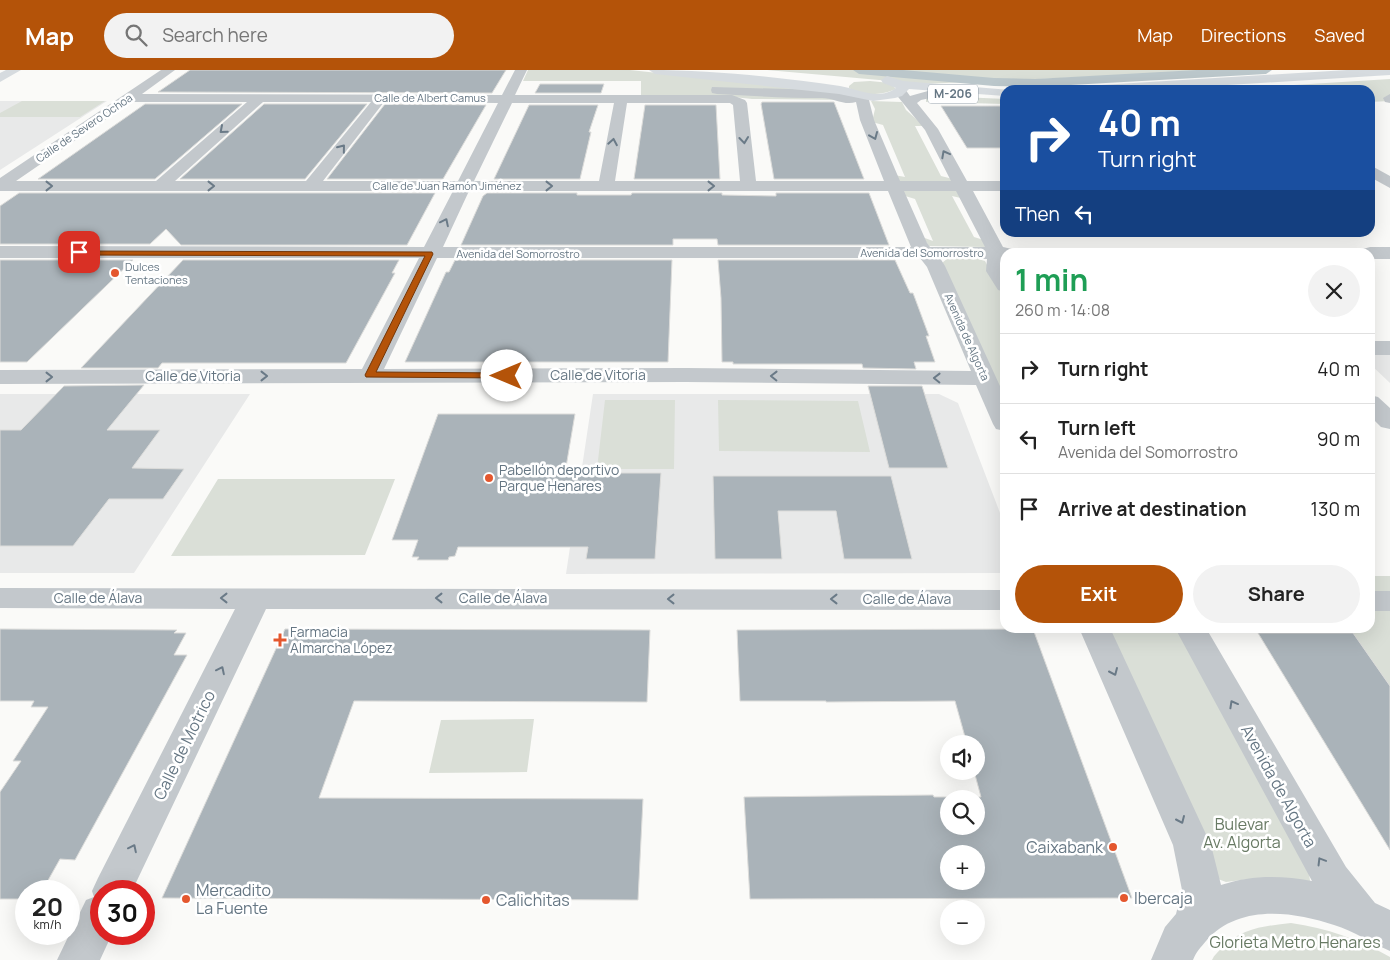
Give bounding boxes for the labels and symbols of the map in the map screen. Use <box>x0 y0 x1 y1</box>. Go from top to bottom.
road number: M-206 <box>928 84 978 104</box>
street label: Calle de Severo Ochoa <box>32 90 135 166</box>
street label: Calle de Albert Camus <box>374 90 486 105</box>
one-way arrow <box>220 124 229 133</box>
one-way arrow <box>867 131 878 140</box>
one-way arrow <box>738 136 749 144</box>
one-way arrow <box>608 138 618 147</box>
one-way arrow <box>336 145 344 154</box>
one-way arrow <box>941 151 951 160</box>
street label: Calle de Juan Ramón Jiménez <box>373 178 522 193</box>
one-way arrow <box>45 181 53 191</box>
one-way arrow <box>208 181 215 191</box>
one-way arrow <box>545 181 553 191</box>
one-way arrow <box>708 181 715 191</box>
one-way arrow <box>439 218 450 227</box>
pin <box>58 231 100 273</box>
street label: Avenida del Somorrostro <box>860 245 984 260</box>
street label: Avenida del Somorrostro <box>456 246 580 261</box>
place label: Dulces Tentaciones <box>125 259 188 287</box>
marker: Dulces Tentaciones <box>109 267 121 279</box>
street label: Avenida de Algorta <box>941 291 993 383</box>
position arrow <box>480 349 532 401</box>
street label: Calle de Vitoria <box>550 365 646 384</box>
street label: Calle de Vitoria <box>145 366 241 385</box>
one-way arrow <box>45 371 53 382</box>
one-way arrow <box>260 371 268 381</box>
one-way arrow <box>770 371 778 381</box>
one-way arrow <box>932 373 940 383</box>
place label: Pabellón deportivo Parque Henares <box>499 460 619 495</box>
marker: Pabellón deportivo Parque Henares <box>483 472 495 484</box>
street label: Calle de Álava <box>54 588 142 607</box>
street label: Calle de Álava <box>459 588 547 607</box>
street label: Calle de Álava <box>863 589 951 608</box>
one-way arrow <box>220 593 228 603</box>
one-way arrow <box>435 593 442 603</box>
one-way arrow <box>667 593 675 604</box>
one-way arrow <box>830 594 838 604</box>
place label: Farmacia Almarcha López <box>290 622 393 657</box>
marker: Farmacia Almarcha López <box>274 634 286 646</box>
one-way arrow <box>215 667 225 676</box>
one-way arrow <box>1108 667 1118 676</box>
street label: Calle de Motrico <box>148 687 220 803</box>
one-way arrow <box>1230 700 1240 709</box>
street label: Avenida de Algorta <box>1236 721 1322 851</box>
park label: Bulevar Av. Algorta <box>1203 813 1281 853</box>
one-way arrow <box>1174 815 1185 824</box>
place label: Caixabank <box>1026 836 1104 858</box>
marker: Caixabank <box>1107 841 1119 853</box>
one-way arrow <box>127 844 137 853</box>
one-way arrow <box>1318 858 1328 867</box>
place label: Mercadito La Fuente <box>196 879 271 919</box>
speed limit sign: 30 <box>90 880 155 945</box>
place label: Ibercaja <box>1134 887 1193 909</box>
place label: Calichitas <box>496 889 570 911</box>
marker: Ibercaja <box>1118 892 1130 904</box>
marker: Mercadito La Fuente <box>180 893 192 905</box>
marker: Calichitas <box>480 894 492 906</box>
park label: Glorieta Metro Henares <box>1209 931 1381 953</box>

